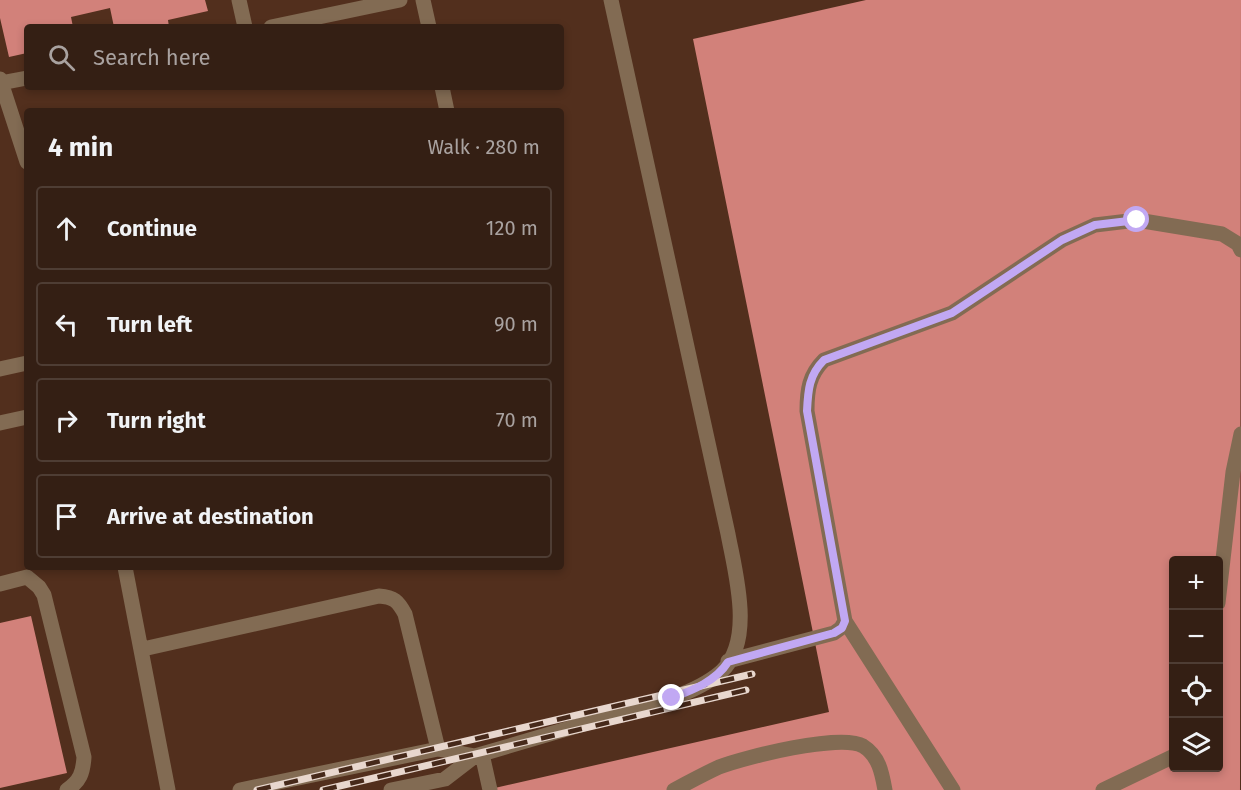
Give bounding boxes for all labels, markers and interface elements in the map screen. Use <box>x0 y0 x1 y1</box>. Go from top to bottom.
search box <box>24 24 564 90</box>
icon: search <box>45 41 78 74</box>
text: Search here <box>93 44 211 71</box>
text: 4 min <box>48 132 113 163</box>
text: Walk · 280 m <box>427 135 540 159</box>
route start <box>1123 206 1149 232</box>
icon: ahead <box>50 212 83 245</box>
text: Continue <box>107 215 197 242</box>
text: 120 m <box>486 216 538 240</box>
icon: left <box>50 308 83 341</box>
text: Turn left <box>107 311 192 338</box>
text: 90 m <box>494 312 538 336</box>
icon: right <box>50 404 83 437</box>
text: Turn right <box>107 407 206 434</box>
text: 70 m <box>496 408 538 432</box>
icon: arrive <box>50 500 83 533</box>
text: Arrive at destination <box>107 503 314 530</box>
map controls <box>1169 556 1223 772</box>
button: + <box>1169 556 1223 610</box>
button: − <box>1169 610 1223 664</box>
button: locate <box>1169 664 1223 718</box>
route end <box>658 684 684 710</box>
button: layers <box>1169 718 1223 772</box>

